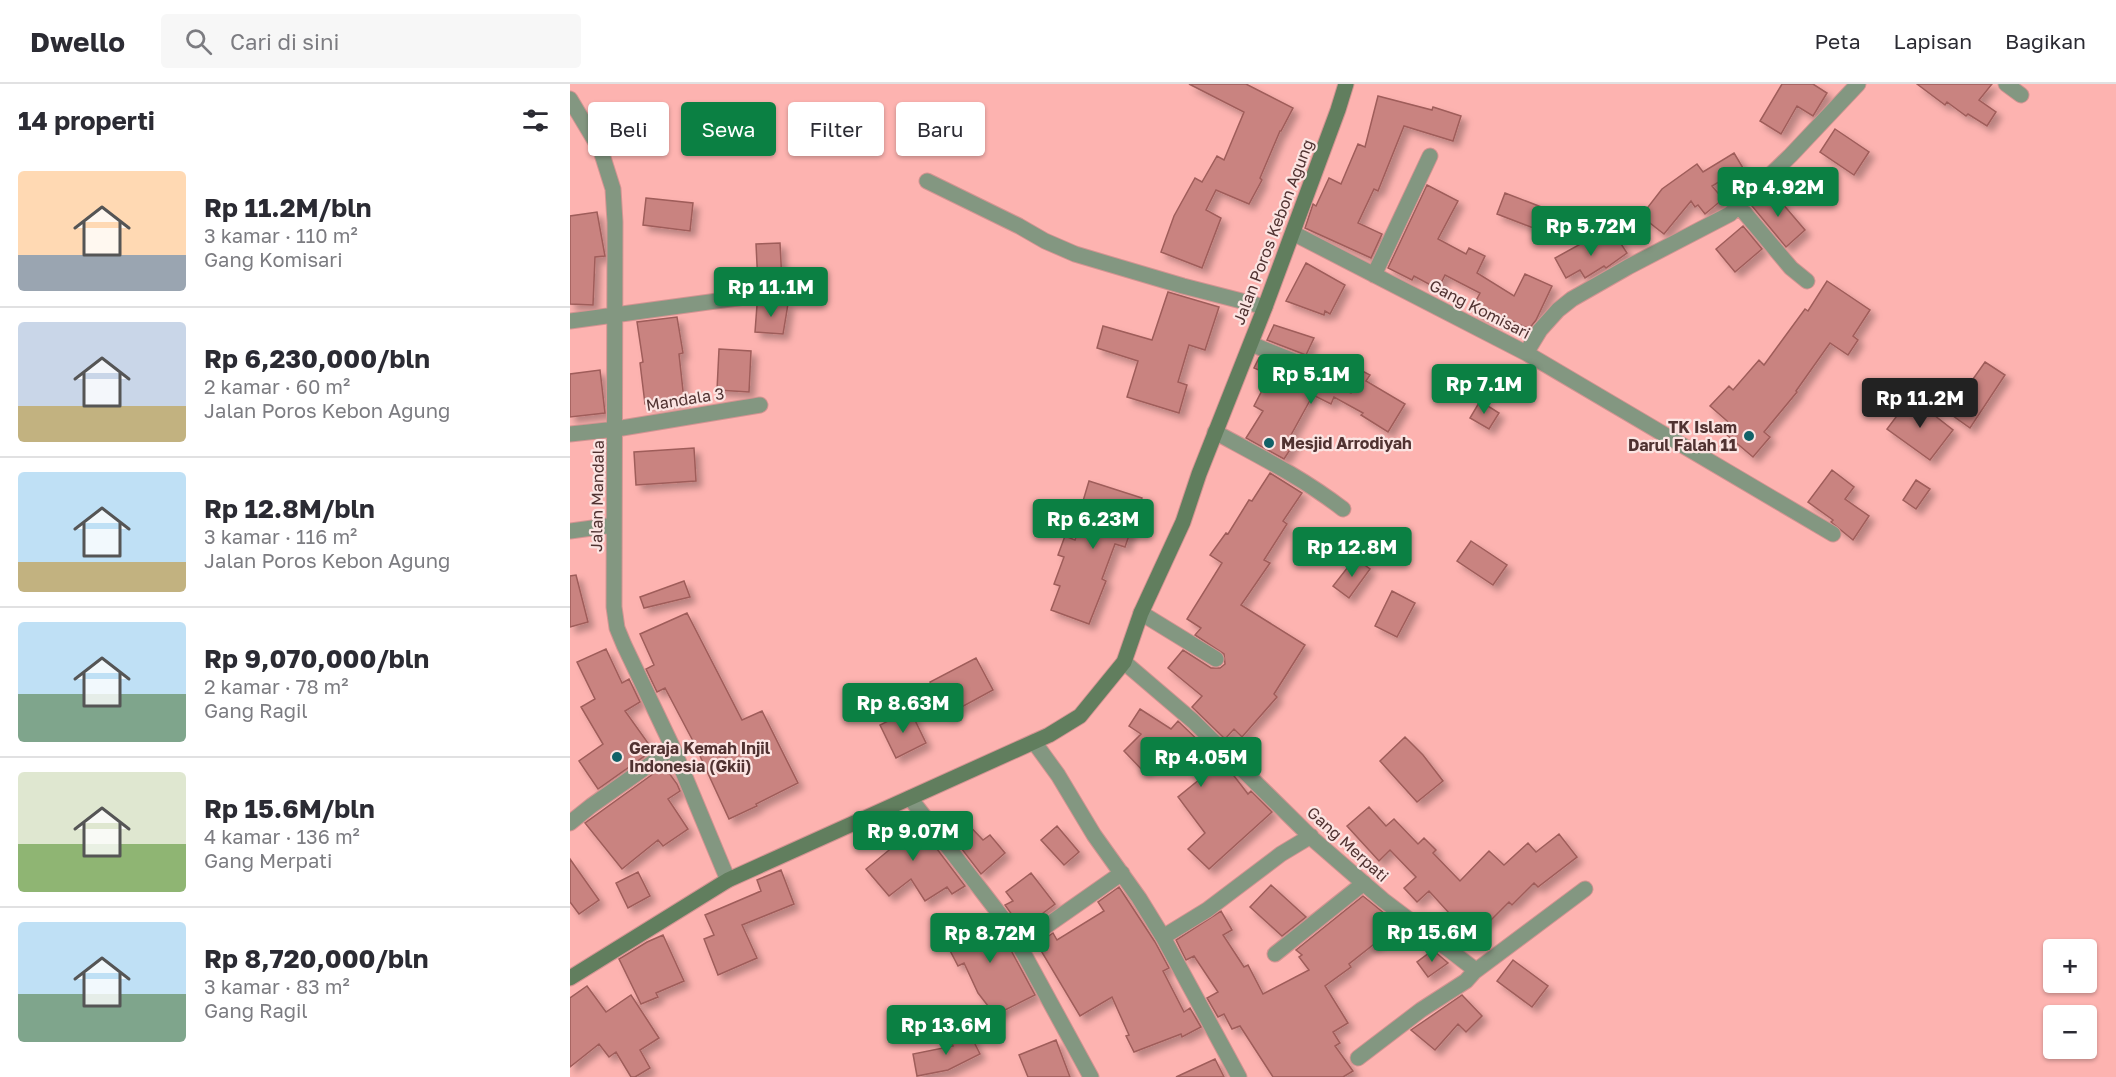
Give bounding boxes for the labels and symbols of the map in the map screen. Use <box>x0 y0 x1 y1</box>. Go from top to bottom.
street label: Jalan Poros Kebon Agung <box>1228 136 1318 328</box>
pin: Rp 4.92M <box>1716 167 1840 218</box>
pin: Rp 5.72M <box>1529 206 1653 257</box>
pin: Rp 11.1M <box>709 267 833 318</box>
street label: Gang Komisari <box>1426 275 1534 343</box>
pin: Rp 5.1M <box>1256 354 1366 405</box>
pin: Rp 7.1M <box>1429 364 1539 415</box>
pin: Rp 11.2M <box>1858 378 1982 429</box>
street label: Mandala 3 <box>644 383 726 415</box>
place label: TK Islam Darul Falah 11 <box>1628 417 1737 455</box>
marker: TK Islam Darul Falah 11 <box>1742 429 1756 443</box>
place label: Mesjid Arrodiyah <box>1281 433 1412 453</box>
marker: Mesjid Arrodiyah <box>1262 436 1276 450</box>
street label: Jalan Mandala <box>586 440 608 552</box>
pin: Rp 6.23M <box>1031 499 1155 550</box>
pin: Rp 12.8M <box>1290 527 1414 578</box>
pin: Rp 8.63M <box>841 683 965 734</box>
pin: Rp 4.05M <box>1139 737 1263 788</box>
place label: Geraja Kemah Injil Indonesia (Gkii) <box>629 738 771 776</box>
marker: Geraja Kemah Injil Indonesia (Gkii) <box>610 750 624 764</box>
street label: Gang Merpati <box>1303 802 1393 886</box>
pin: Rp 9.07M <box>851 811 975 862</box>
pin: Rp 15.6M <box>1370 912 1494 963</box>
pin: Rp 8.72M <box>928 913 1052 964</box>
pin: Rp 13.6M <box>884 1005 1008 1056</box>

